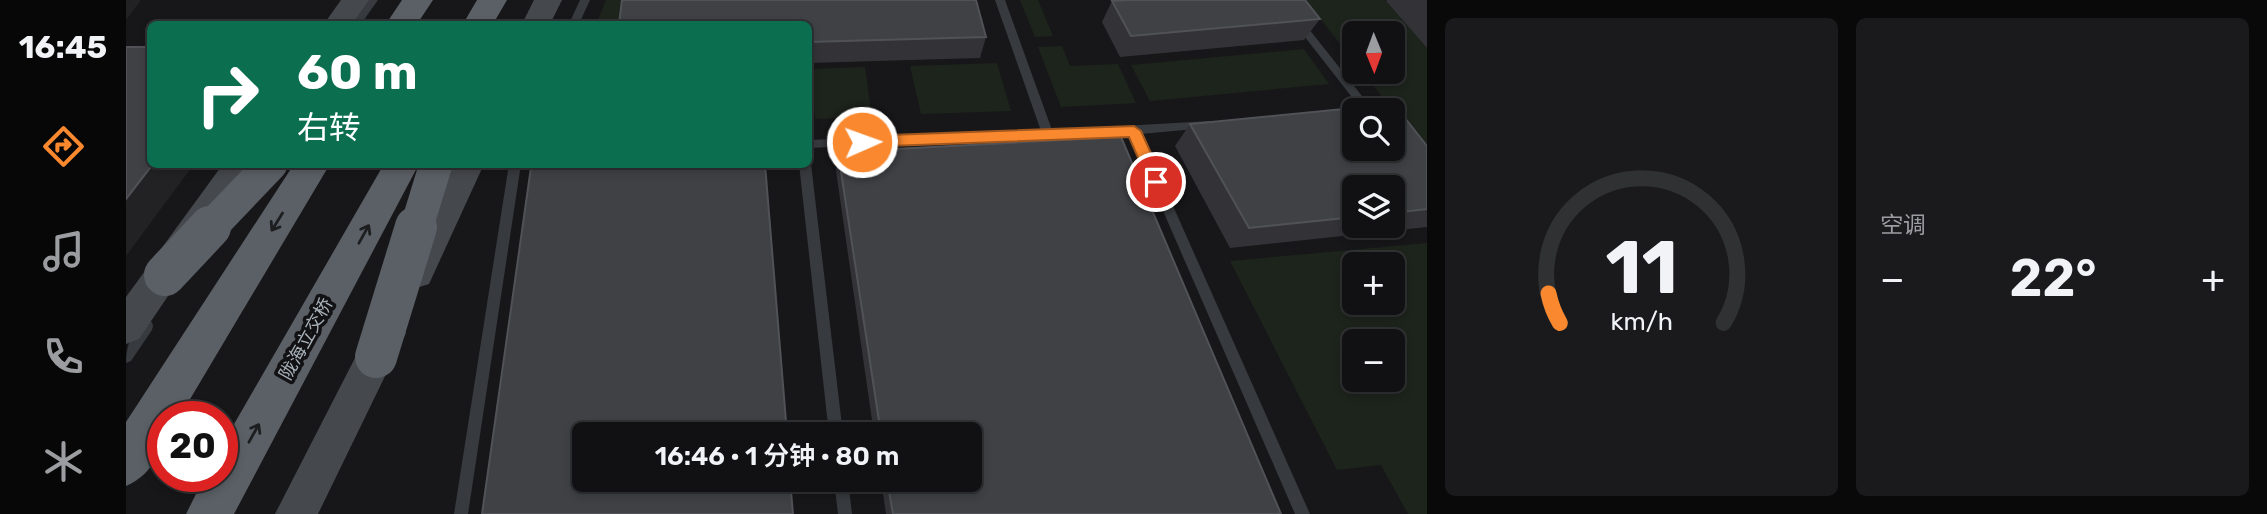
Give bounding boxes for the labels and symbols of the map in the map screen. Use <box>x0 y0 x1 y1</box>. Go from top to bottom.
north arrow <box>1342 21 1405 84</box>
position arrow <box>825 105 899 179</box>
pin <box>1126 152 1186 212</box>
one-way arrow <box>269 212 283 232</box>
one-way arrow <box>358 224 371 245</box>
street label: 陇海立交桥 <box>275 294 337 384</box>
speed limit sign: 20 <box>147 401 238 492</box>
one-way arrow <box>248 423 261 444</box>

